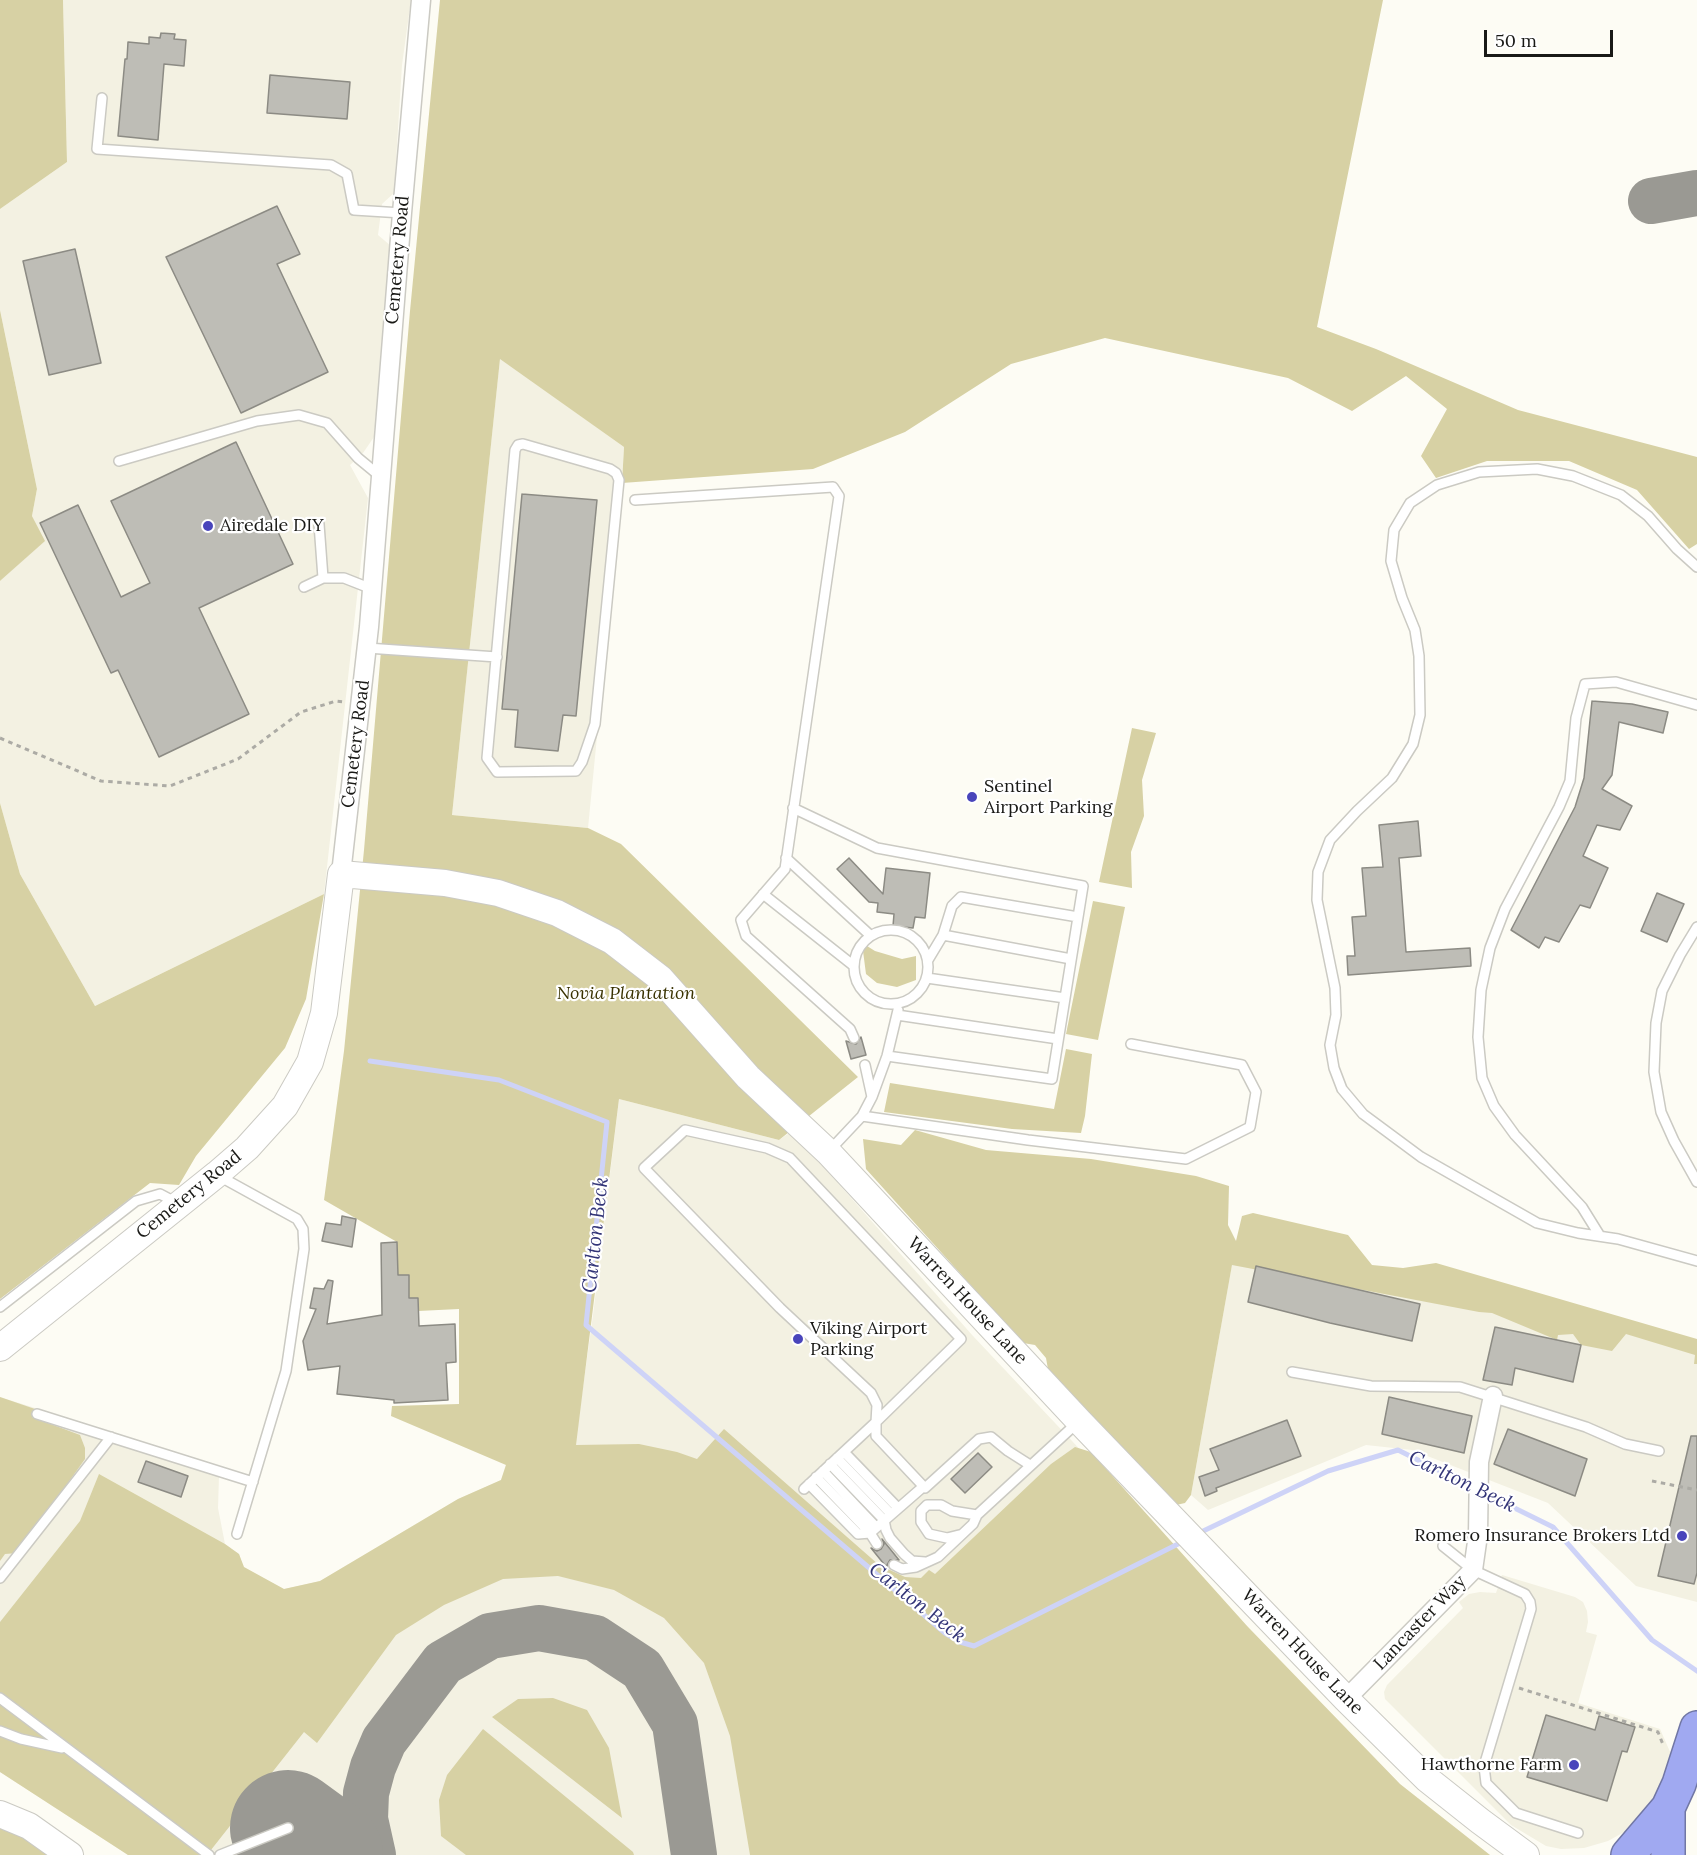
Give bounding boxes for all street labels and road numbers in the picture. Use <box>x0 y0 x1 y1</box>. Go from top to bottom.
street label: Cemetery Road <box>382 195 414 325</box>
street label: Cemetery Road <box>337 679 375 809</box>
street label: Cemetery Road <box>132 1146 246 1244</box>
street label: Warren House Lane <box>903 1233 1031 1369</box>
street label: Lancaster Way <box>1369 1571 1471 1675</box>
street label: Warren House Lane <box>1237 1585 1367 1719</box>

